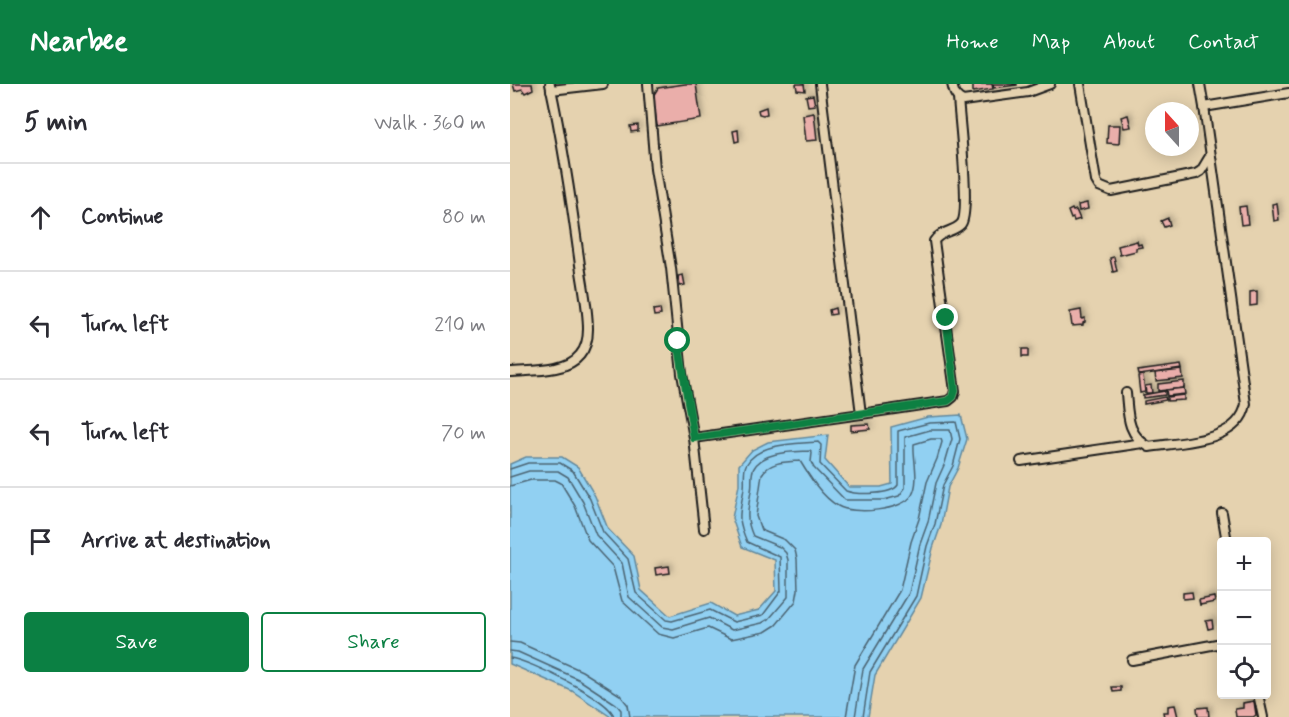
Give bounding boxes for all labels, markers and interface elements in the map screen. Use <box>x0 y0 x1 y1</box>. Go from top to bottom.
text: Nearbee <box>30 24 128 61</box>
text: Home <box>947 28 999 56</box>
text: Map <box>1032 28 1070 56</box>
text: About <box>1103 28 1155 56</box>
text: Contact <box>1188 28 1259 56</box>
north arrow <box>1145 102 1199 156</box>
text: 5 min <box>24 106 88 140</box>
text: Walk · 360 m <box>374 110 486 137</box>
icon: ahead <box>24 201 57 234</box>
text: Continue <box>81 203 163 231</box>
text: 80 m <box>442 204 486 231</box>
route end <box>932 304 958 330</box>
icon: left <box>24 309 57 342</box>
text: Turn left <box>81 311 169 339</box>
text: 210 m <box>434 312 486 339</box>
route start <box>664 327 690 353</box>
icon: left <box>24 417 57 450</box>
text: Turn left <box>81 419 169 447</box>
text: 70 m <box>441 420 486 447</box>
icon: arrive <box>24 525 57 558</box>
text: Arrive at destination <box>81 527 271 555</box>
map controls <box>1217 537 1271 699</box>
button: + <box>1217 537 1271 591</box>
button: − <box>1217 591 1271 645</box>
button: Save <box>24 612 249 672</box>
button: Share <box>261 612 486 672</box>
button: locate <box>1217 645 1271 699</box>

